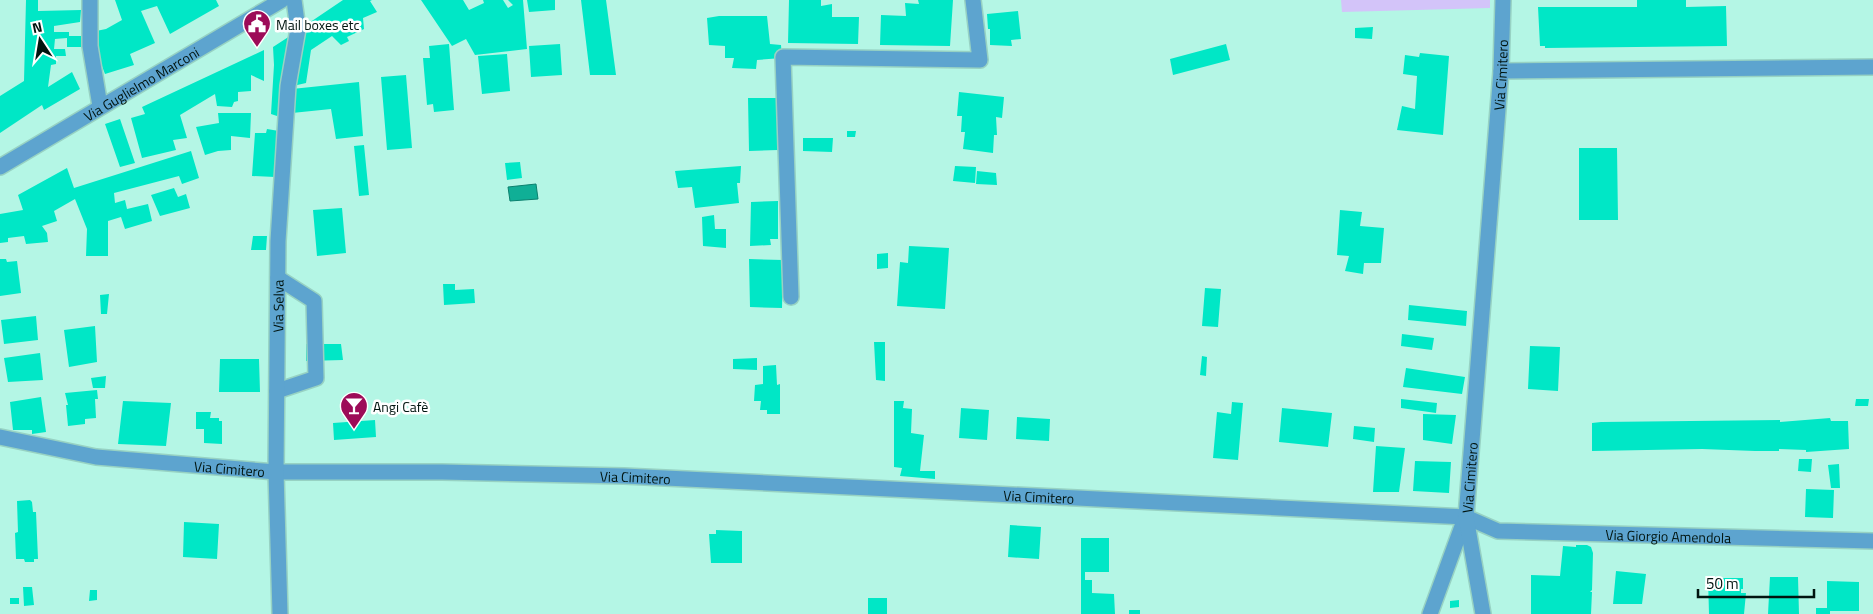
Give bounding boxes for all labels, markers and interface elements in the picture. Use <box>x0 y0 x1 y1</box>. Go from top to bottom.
public building icon: Mail boxes etc <box>242 9 272 48</box>
place label: Mail boxes etc <box>276 14 360 35</box>
north arrow <box>15 15 65 65</box>
text: N <box>30 16 44 38</box>
street label: Via Cimitero <box>1487 39 1512 111</box>
street label: Via Guglielmo Marconi <box>79 41 203 126</box>
street label: Via Selva <box>267 280 288 333</box>
bar icon: Angi Cafè <box>339 391 369 430</box>
place label: Angi Cafè <box>373 396 428 417</box>
street label: Via Cimitero <box>1456 441 1482 514</box>
street label: Via Cimitero <box>193 455 266 482</box>
street label: Via Cimitero <box>600 465 671 489</box>
street label: Via Cimitero <box>1003 484 1075 508</box>
street label: Via Giorgio Amendola <box>1605 523 1731 548</box>
scale bar <box>1698 566 1814 598</box>
text: 50 m <box>1706 572 1739 595</box>

